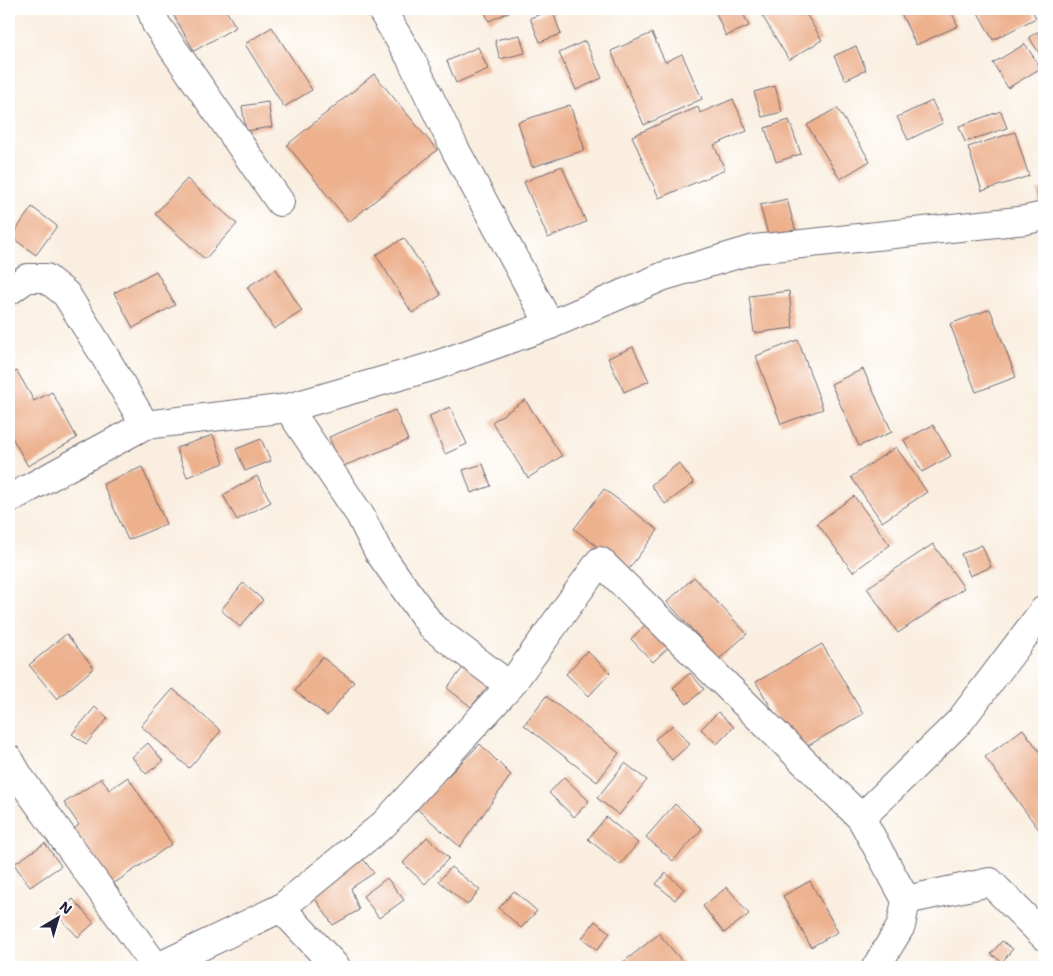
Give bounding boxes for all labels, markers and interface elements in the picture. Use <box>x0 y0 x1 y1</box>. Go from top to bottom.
north arrow <box>32 894 82 944</box>
text: N <box>56 897 76 918</box>

